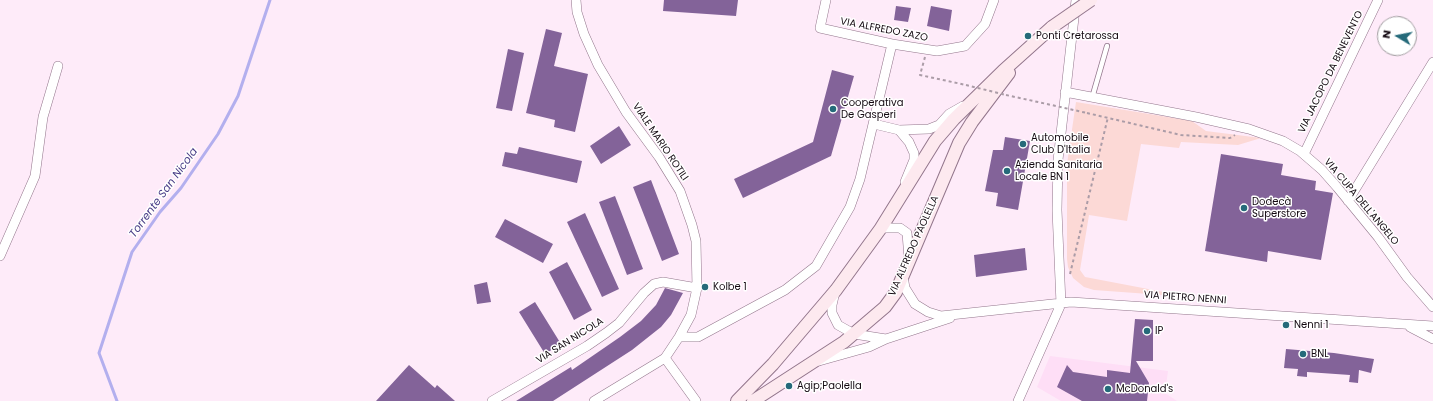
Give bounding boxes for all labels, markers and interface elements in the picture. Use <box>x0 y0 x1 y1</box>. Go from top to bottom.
street label: VIA JACOPO DA BENEVENTO <box>1296 9 1366 135</box>
street label: VIA ALFREDO ZAZO <box>839 16 929 44</box>
north arrow <box>1377 16 1417 56</box>
text: N <box>1378 29 1395 40</box>
place label: Ponti Cretarossa <box>1036 30 1119 42</box>
marker: Ponti Cretarossa <box>1023 31 1033 41</box>
place label: Cooperativa De Gasperi <box>841 97 903 120</box>
street label: VIALE MARIO ROTILI <box>630 101 690 183</box>
marker: Cooperativa De Gasperi <box>828 104 838 114</box>
place label: Automobile Club D'Italia <box>1031 132 1090 156</box>
marker: Automobile Club D'Italia <box>1018 139 1028 149</box>
water label: Torrente San Nicola <box>127 146 201 240</box>
street label: VIA CUPA DELL'ANGELO <box>1321 156 1401 248</box>
place label: Azienda Sanitaria Locale BN 1 <box>1015 159 1102 182</box>
marker: Azienda Sanitaria Locale BN 1 <box>1002 166 1012 176</box>
street label: VIA ALFREDO PAOLELLA <box>886 194 942 298</box>
place label: Dodecà Superstore <box>1252 196 1306 220</box>
marker: Dodecà Superstore <box>1239 203 1249 213</box>
place label: Kolbe 1 <box>713 281 747 293</box>
marker: Kolbe 1 <box>700 282 710 292</box>
street label: VIA PIETRO NENNI <box>1143 289 1227 307</box>
street label: VIA SAN NICOLA <box>534 315 606 367</box>
place label: Nenni 1 <box>1294 319 1328 331</box>
marker: Nenni 1 <box>1281 320 1291 330</box>
place label: IP <box>1155 325 1163 337</box>
marker: IP <box>1142 326 1152 336</box>
place label: BNL <box>1311 348 1328 360</box>
marker: BNL <box>1298 349 1308 359</box>
place label: Agip;Paolella <box>797 380 862 392</box>
marker: Agip;Paolella <box>784 381 794 391</box>
place label: McDonald's <box>1116 383 1173 395</box>
marker: McDonald's <box>1103 384 1113 394</box>

